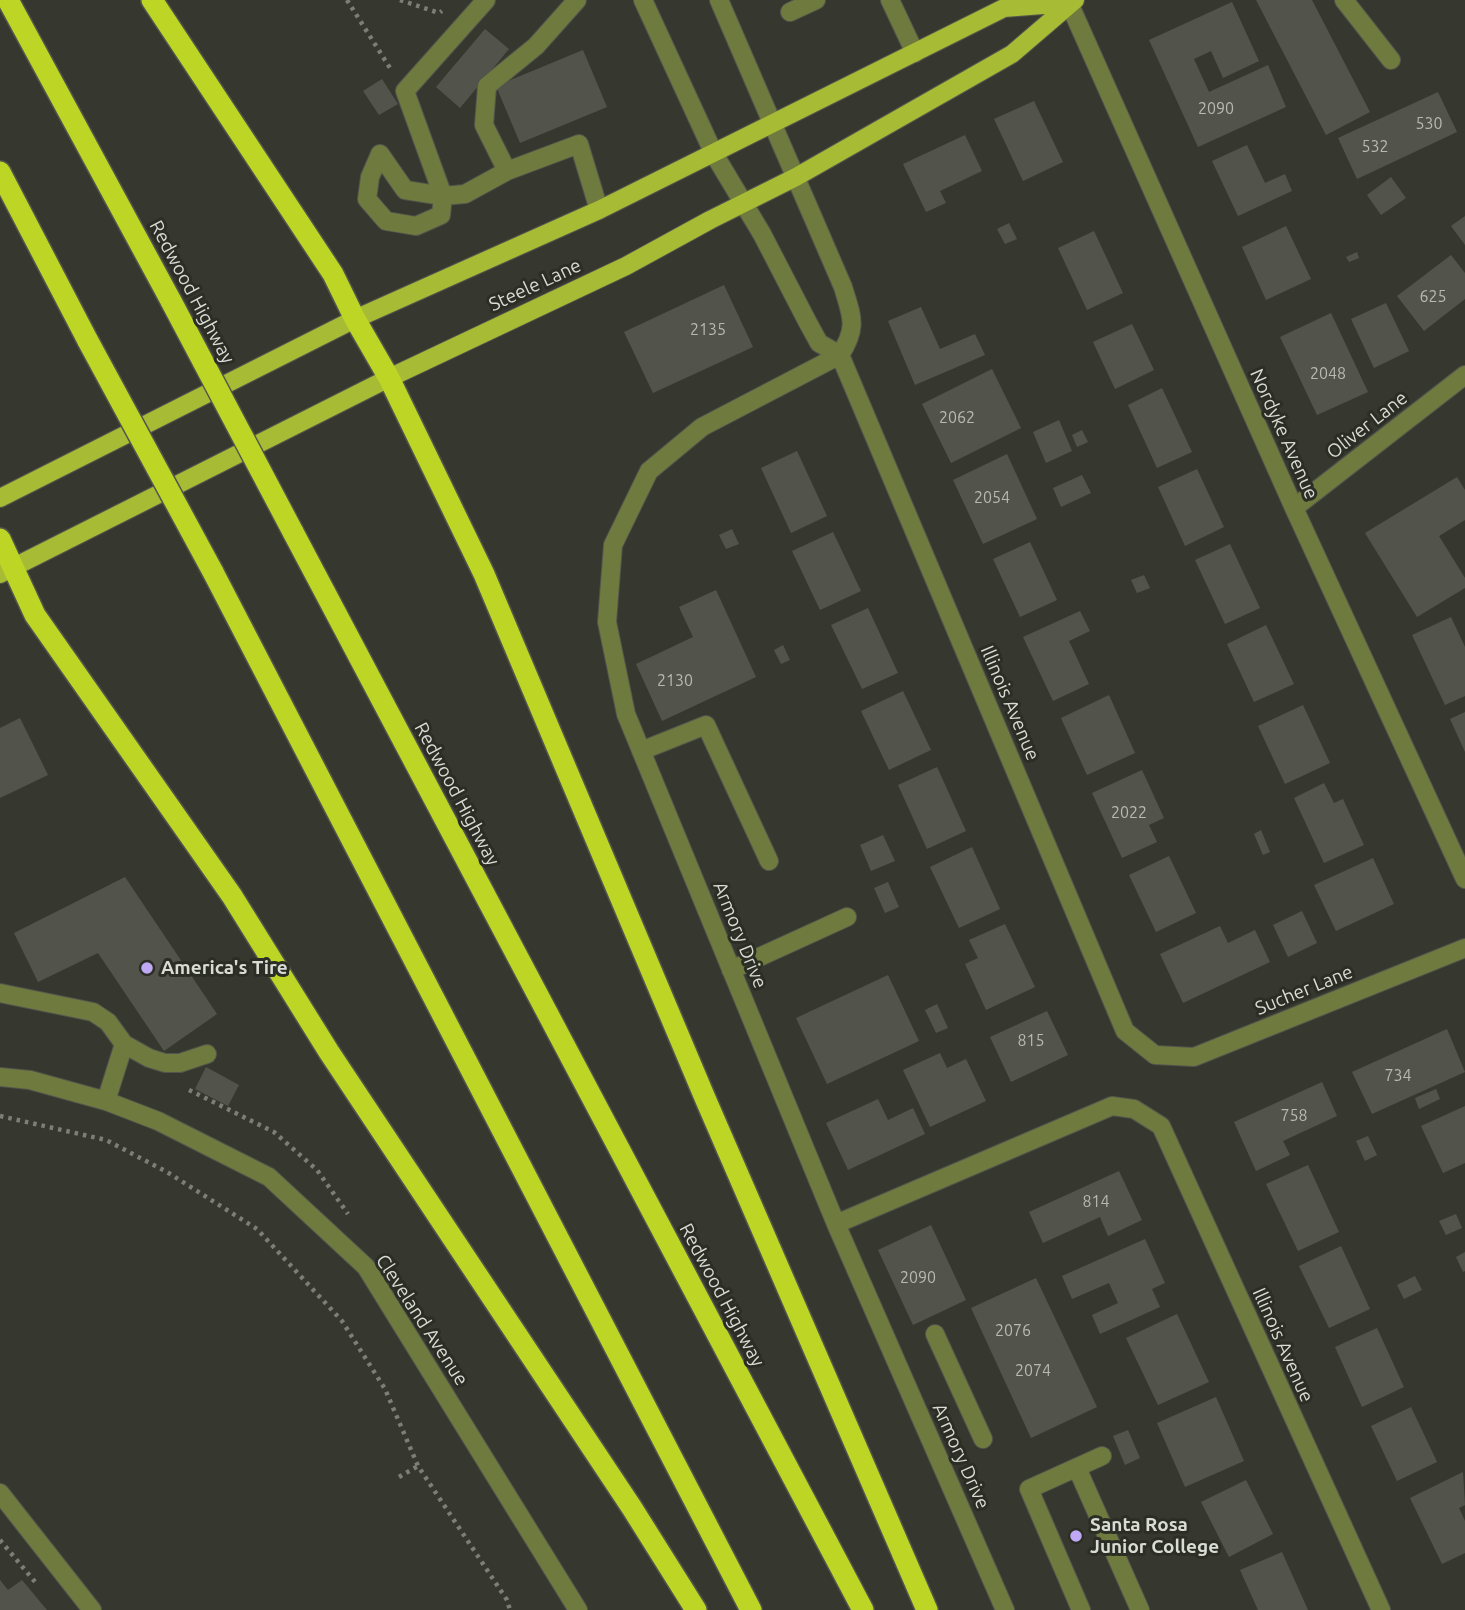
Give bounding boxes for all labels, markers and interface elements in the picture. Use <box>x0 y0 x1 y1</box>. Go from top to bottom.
house number: 2090 <box>1198 99 1234 119</box>
house number: 530 <box>1415 114 1443 134</box>
house number: 532 <box>1361 137 1389 157</box>
street label: Redwood Highway <box>145 216 239 368</box>
street label: Steele Lane <box>485 254 585 316</box>
house number: 625 <box>1419 287 1447 307</box>
house number: 2135 <box>690 320 726 340</box>
house number: 2048 <box>1310 364 1346 384</box>
street label: Nordyke Avenue <box>1245 365 1323 503</box>
street label: Oliver Lane <box>1322 386 1412 464</box>
house number: 2062 <box>939 408 975 428</box>
house number: 2054 <box>974 488 1010 508</box>
street label: Illinois Avenue <box>976 642 1044 764</box>
house number: 2130 <box>657 671 693 691</box>
street label: Redwood Highway <box>410 718 504 870</box>
house number: 2022 <box>1111 803 1147 823</box>
street label: Armory Drive <box>708 878 772 992</box>
place label: America's Tire <box>161 957 288 979</box>
marker: America's Tire <box>139 960 155 976</box>
street label: Sucher Lane <box>1252 960 1356 1020</box>
house number: 815 <box>1017 1031 1045 1051</box>
house number: 734 <box>1384 1066 1412 1086</box>
house number: 758 <box>1280 1106 1308 1126</box>
house number: 814 <box>1082 1192 1110 1212</box>
street label: Redwood Highway <box>675 1219 769 1371</box>
street label: Cleveland Avenue <box>371 1250 473 1390</box>
house number: 2090 <box>900 1268 936 1288</box>
street label: Illinois Avenue <box>1248 1284 1318 1406</box>
house number: 2076 <box>995 1321 1031 1341</box>
house number: 2074 <box>1015 1361 1051 1381</box>
street label: Armory Drive <box>928 1400 994 1512</box>
place label: Santa Rosa Junior College <box>1090 1514 1219 1558</box>
marker: Santa Rosa Junior College <box>1068 1528 1084 1544</box>

